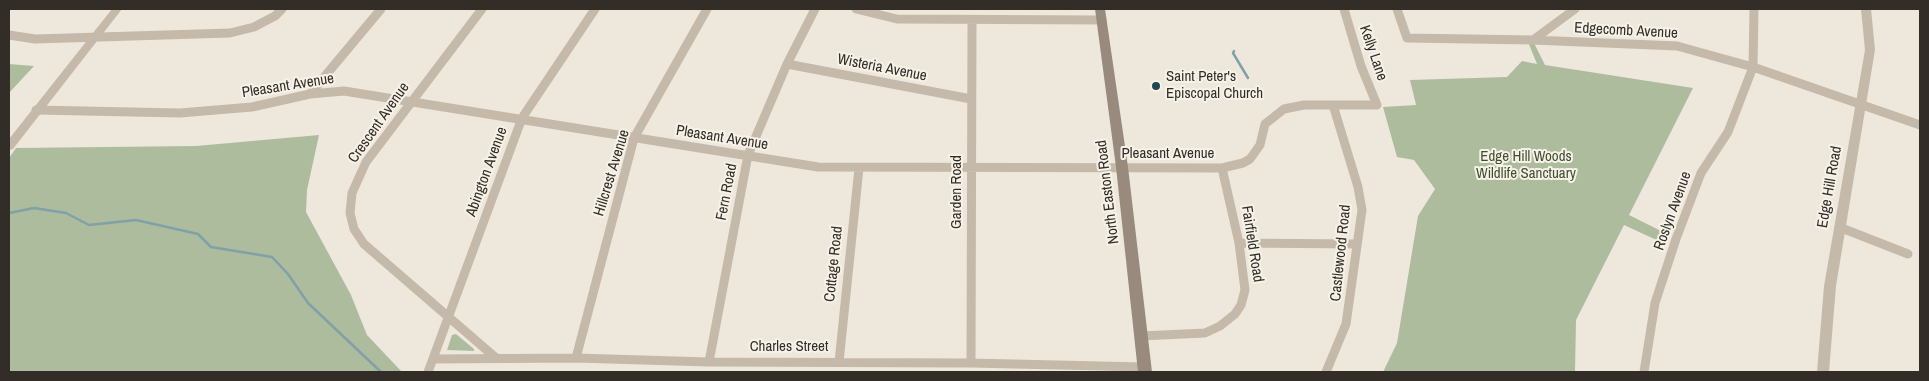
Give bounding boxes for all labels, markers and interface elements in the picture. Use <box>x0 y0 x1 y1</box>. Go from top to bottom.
street label: Edgecomb Avenue <box>1574 19 1678 43</box>
street label: Kelly Lane <box>1355 23 1391 83</box>
street label: Wisteria Avenue <box>836 51 928 85</box>
place label: Saint Peter's Episcopal Church <box>1166 68 1263 103</box>
street label: Pleasant Avenue <box>241 70 335 102</box>
street label: Crescent Avenue <box>345 79 413 167</box>
marker: Saint Peter's Episcopal Church <box>1150 80 1162 92</box>
street label: Pleasant Avenue <box>675 122 769 154</box>
street label: Abington Avenue <box>462 125 512 219</box>
street label: Hillcrest Avenue <box>590 128 634 218</box>
street label: North Easton Road <box>1093 139 1123 245</box>
street label: Pleasant Avenue <box>1122 145 1214 163</box>
street label: Edge Hill Road <box>1814 145 1846 229</box>
park label: Edge Hill Woods Wildlife Sanctuary <box>1476 148 1576 183</box>
street label: Garden Road <box>948 155 966 229</box>
street label: Fern Road <box>713 162 741 222</box>
street label: Roslyn Avenue <box>1650 169 1696 253</box>
street label: Fairfield Road <box>1237 204 1267 284</box>
street label: Castlewood Road <box>1327 204 1355 302</box>
street label: Cottage Road <box>821 225 847 303</box>
street label: Charles Street <box>750 338 828 356</box>

